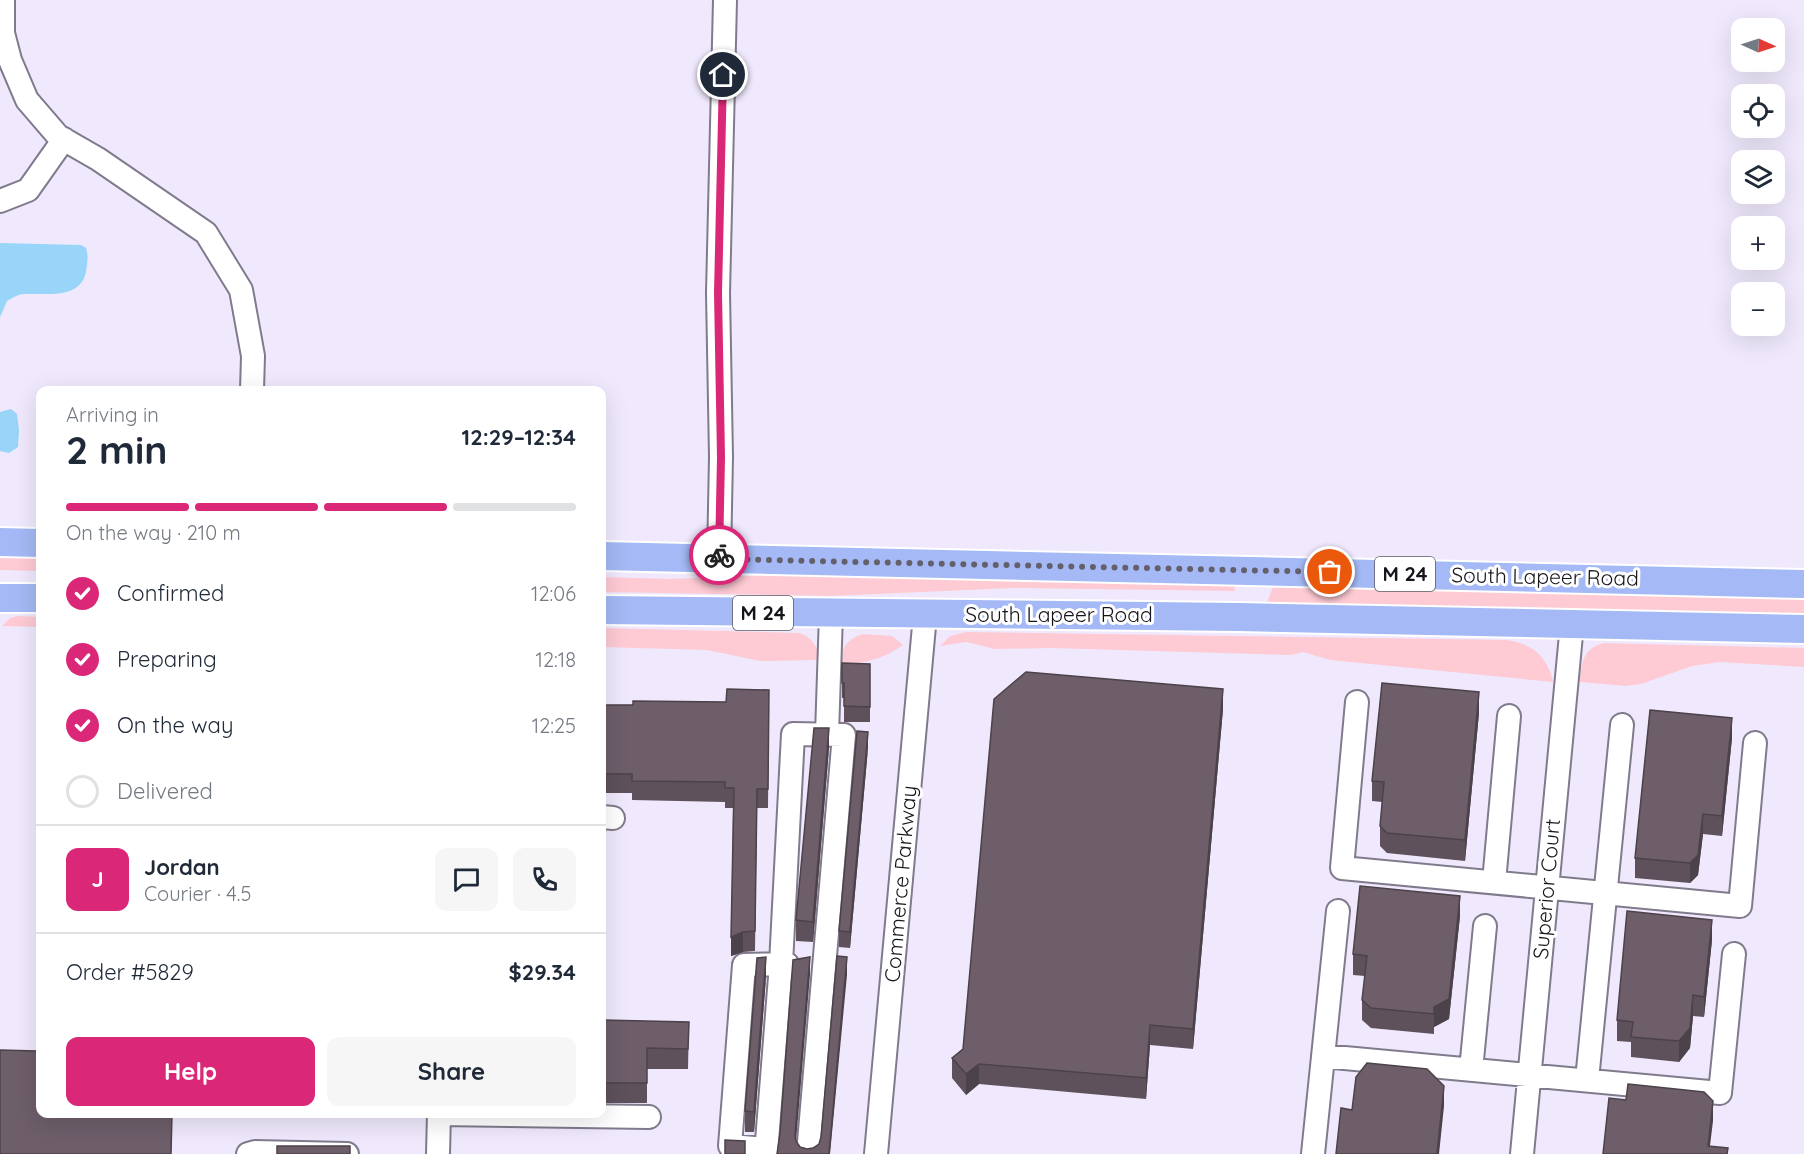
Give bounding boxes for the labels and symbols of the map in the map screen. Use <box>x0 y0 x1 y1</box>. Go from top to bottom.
north arrow <box>1731 18 1785 72</box>
pin <box>697 49 748 100</box>
courier <box>689 525 749 585</box>
pin <box>1304 546 1355 597</box>
road number: M 24 <box>1375 557 1435 591</box>
street label: South Lapeer Road <box>1451 561 1639 591</box>
road number: M 24 <box>733 596 793 630</box>
street label: South Lapeer Road <box>965 601 1153 627</box>
street label: Commerce Parkway <box>878 784 922 983</box>
street label: Superior Court <box>1527 818 1565 960</box>

